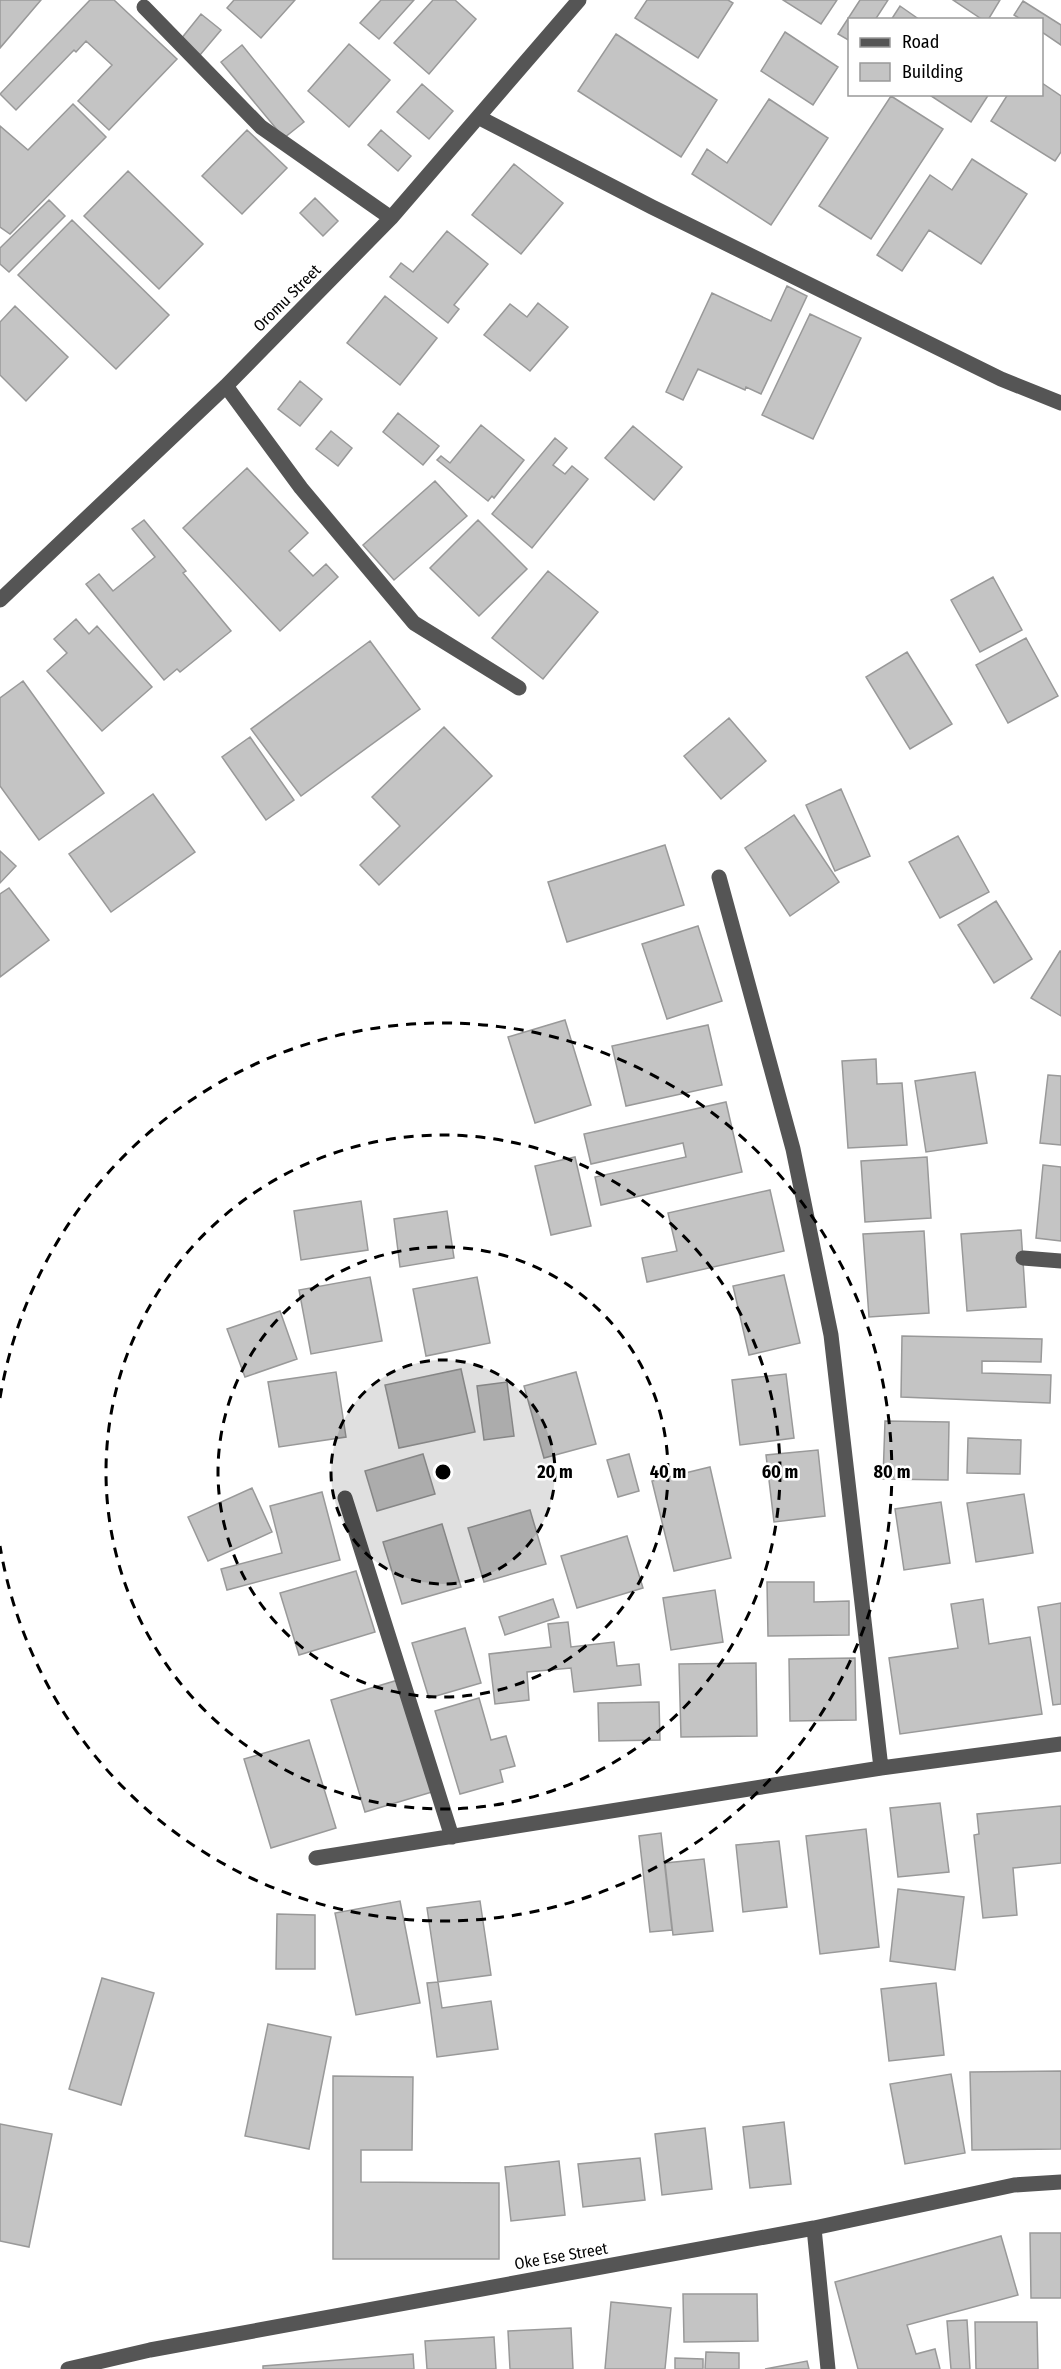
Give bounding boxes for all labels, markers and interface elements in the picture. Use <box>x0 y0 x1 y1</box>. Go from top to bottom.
legend <box>848 18 1043 96</box>
text: Road <box>902 31 939 53</box>
text: Building <box>902 61 963 83</box>
street label: Oromu Street <box>249 260 325 336</box>
text: 20 m <box>536 1461 573 1483</box>
text: 40 m <box>650 1461 686 1483</box>
text: 60 m <box>762 1461 798 1483</box>
text: 80 m <box>874 1461 910 1483</box>
centre of rings <box>433 1462 453 1482</box>
street label: Oke Ese Street <box>513 2238 610 2274</box>

